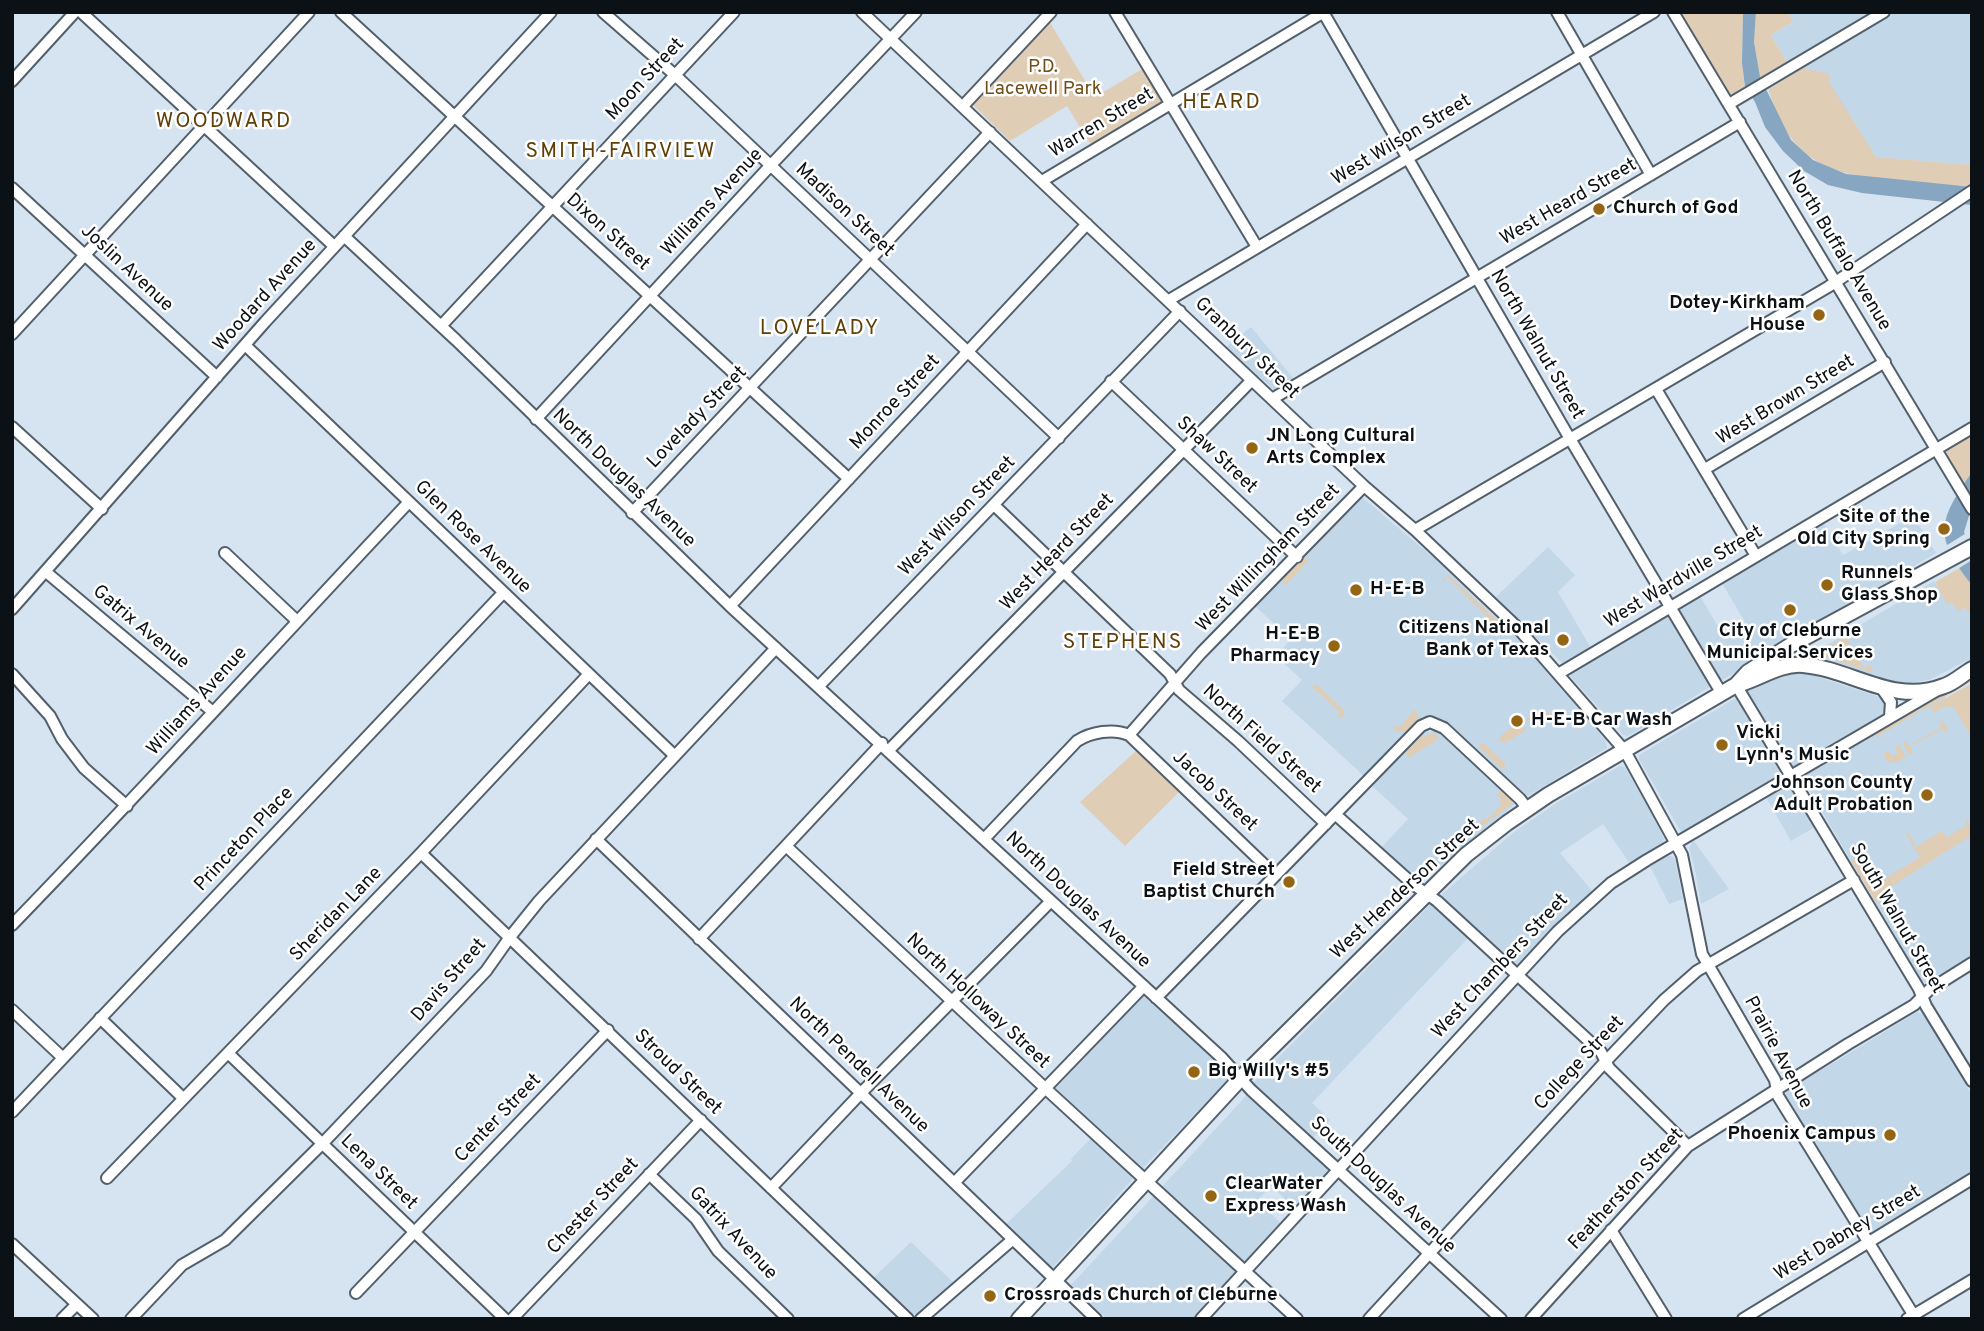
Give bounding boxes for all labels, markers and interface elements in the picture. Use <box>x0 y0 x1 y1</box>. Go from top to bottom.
street label: Moon Street <box>602 34 690 126</box>
park label: P.D. Lacewell Park <box>984 57 1102 101</box>
street label: Warren Street <box>1046 84 1158 164</box>
street label: West Wilson Street <box>1328 90 1476 192</box>
district label: HEARD <box>1183 91 1261 117</box>
district label: WOODWARD <box>157 110 291 136</box>
district label: SMITH-FAIRVIEW <box>527 140 715 166</box>
street label: Williams Avenue <box>657 144 769 262</box>
street label: West Heard Street <box>1497 155 1641 251</box>
street label: Madison Street <box>790 159 898 263</box>
street label: North Buffalo Avenue <box>1781 167 1895 335</box>
street label: Dixon Street <box>560 189 654 277</box>
place label: Church of God <box>1613 198 1738 220</box>
marker: Church of God <box>1591 201 1607 217</box>
street label: Joslin Avenue <box>75 220 177 318</box>
street label: Woodard Avenue <box>209 235 323 357</box>
street label: North Walnut Street <box>1484 266 1588 424</box>
street label: Granbury Street <box>1189 293 1303 405</box>
place label: Dotey-Kirkham House <box>1669 293 1805 337</box>
marker: Dotey-Kirkham House <box>1811 307 1827 323</box>
district label: LOVELADY <box>761 317 879 343</box>
street label: Monroe Street <box>846 351 946 455</box>
street label: West Brown Street <box>1713 351 1859 451</box>
street label: Lovelady Street <box>643 362 753 474</box>
street label: North Douglas Avenue <box>547 405 699 553</box>
street label: Shaw Street <box>1171 413 1261 499</box>
place label: JN Long Cultural Arts Complex <box>1266 426 1415 470</box>
marker: JN Long Cultural Arts Complex <box>1244 440 1260 456</box>
street label: West Wilson Street <box>895 452 1021 582</box>
street label: Glen Rose Avenue <box>409 477 535 599</box>
street label: West Willingham Street <box>1192 480 1346 638</box>
street label: West Heard Street <box>996 490 1120 616</box>
place label: Site of the Old City Spring <box>1797 507 1930 551</box>
marker: Site of the Old City Spring <box>1936 521 1952 537</box>
street label: West Wardville Street <box>1601 522 1767 634</box>
place label: Runnels Glass Shop <box>1841 563 1938 607</box>
marker: Runnels Glass Shop <box>1819 577 1835 593</box>
place label: H-E-B <box>1370 579 1425 601</box>
street label: Gatrix Avenue <box>87 581 193 675</box>
marker: H-E-B <box>1348 582 1364 598</box>
marker: City of Cleburne Municipal Services <box>1782 602 1798 618</box>
place label: Citizens National Bank of Texas <box>1398 618 1549 662</box>
place label: City of Cleburne Municipal Services <box>1707 621 1873 665</box>
place label: H-E-B Pharmacy <box>1230 624 1320 668</box>
district label: STEPHENS <box>1064 631 1182 657</box>
marker: Citizens National Bank of Texas <box>1555 632 1571 648</box>
marker: H-E-B Pharmacy <box>1326 638 1342 654</box>
street label: Williams Avenue <box>143 643 253 761</box>
street label: North Field Street <box>1197 681 1325 799</box>
place label: H-E-B Car Wash <box>1531 710 1672 732</box>
marker: H-E-B Car Wash <box>1509 713 1525 729</box>
place label: Vicki Lynn's Music <box>1736 723 1850 767</box>
marker: Vicki Lynn's Music <box>1714 737 1730 753</box>
street label: Jacob Street <box>1167 747 1261 837</box>
place label: Johnson County Adult Probation <box>1770 773 1913 817</box>
street label: Princeton Place <box>191 783 299 897</box>
marker: Johnson County Adult Probation <box>1919 787 1935 803</box>
street label: West Henderson Street <box>1327 815 1485 965</box>
street label: North Douglas Avenue <box>1000 828 1154 974</box>
street label: South Walnut Street <box>1844 840 1948 998</box>
place label: Field Street Baptist Church <box>1143 860 1275 904</box>
street label: Sheridan Lane <box>286 863 388 967</box>
marker: Field Street Baptist Church <box>1281 874 1297 890</box>
street label: West Chambers Street <box>1428 890 1574 1044</box>
street label: North Holloway Street <box>900 930 1054 1074</box>
street label: Davis Street <box>408 935 492 1027</box>
street label: North Pendell Avenue <box>783 993 933 1139</box>
street label: Prairie Avenue <box>1738 993 1816 1113</box>
street label: College Street <box>1530 1012 1630 1116</box>
street label: Stroud Street <box>628 1025 726 1121</box>
place label: Big Willy's #5 <box>1208 1061 1329 1083</box>
marker: Big Willy's #5 <box>1186 1064 1202 1080</box>
street label: Center Street <box>451 1070 547 1168</box>
street label: South Douglas Avenue <box>1304 1113 1460 1259</box>
street label: Featherston Street <box>1565 1124 1689 1256</box>
place label: Phoenix Campus <box>1728 1124 1876 1146</box>
marker: Phoenix Campus <box>1882 1127 1898 1143</box>
street label: Lena Street <box>335 1131 421 1215</box>
street label: Chester Street <box>544 1154 644 1260</box>
place label: ClearWater Express Wash <box>1225 1174 1346 1218</box>
street label: West Dabney Street <box>1771 1181 1925 1287</box>
street label: Gatrix Avenue <box>683 1183 781 1285</box>
marker: ClearWater Express Wash <box>1203 1188 1219 1204</box>
place label: Crossroads Church of Cleburne <box>1004 1285 1278 1307</box>
marker: Crossroads Church of Cleburne <box>982 1288 998 1304</box>

